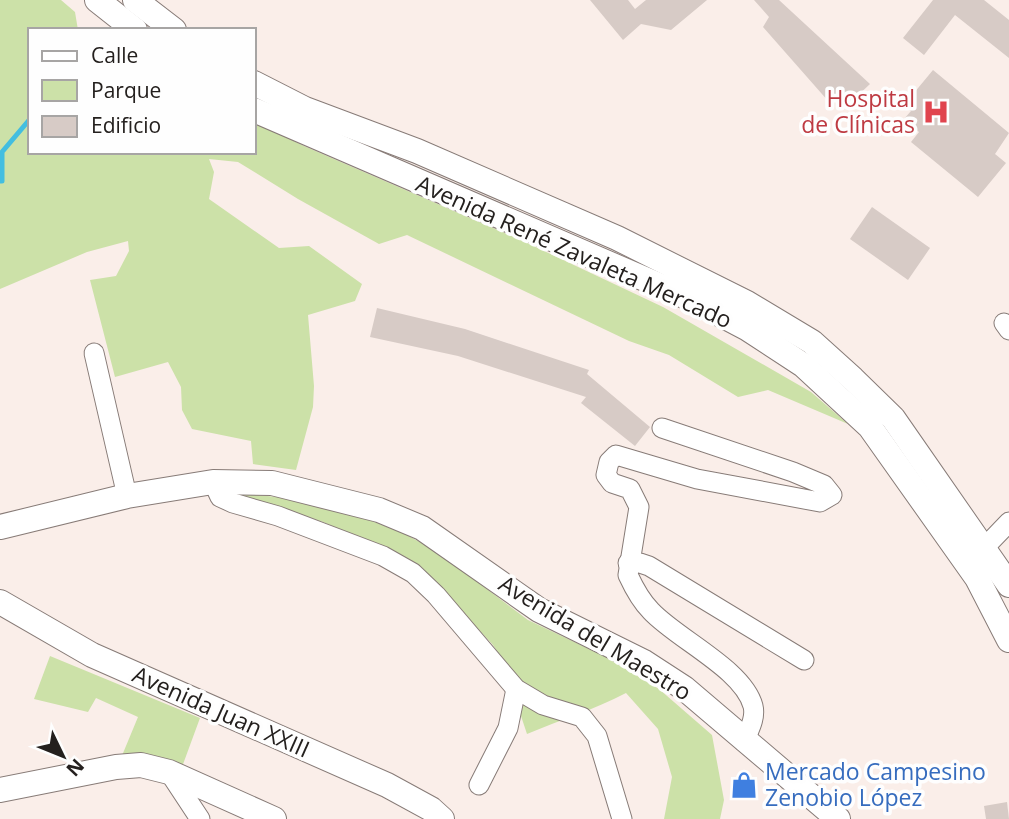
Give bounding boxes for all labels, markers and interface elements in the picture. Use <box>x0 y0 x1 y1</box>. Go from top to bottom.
legend <box>28 28 256 154</box>
text: Calle <box>91 41 138 69</box>
text: Parque <box>91 76 161 104</box>
place label: Hospital de Clínicas <box>801 82 915 140</box>
hospital icon: Hospital de Clínicas <box>921 97 951 127</box>
text: Edificio <box>91 111 161 139</box>
street label: Avenida René Zavaleta Mercado <box>412 167 737 335</box>
street label: Avenida del Maestro <box>493 567 698 707</box>
street label: Avenida Juan XXIII <box>128 658 315 764</box>
north arrow <box>28 721 98 791</box>
text: N <box>61 753 90 782</box>
place label: Mercado Campesino Zenobio López <box>765 755 986 813</box>
shop icon: Mercado Campesino Zenobio López <box>729 770 759 800</box>

